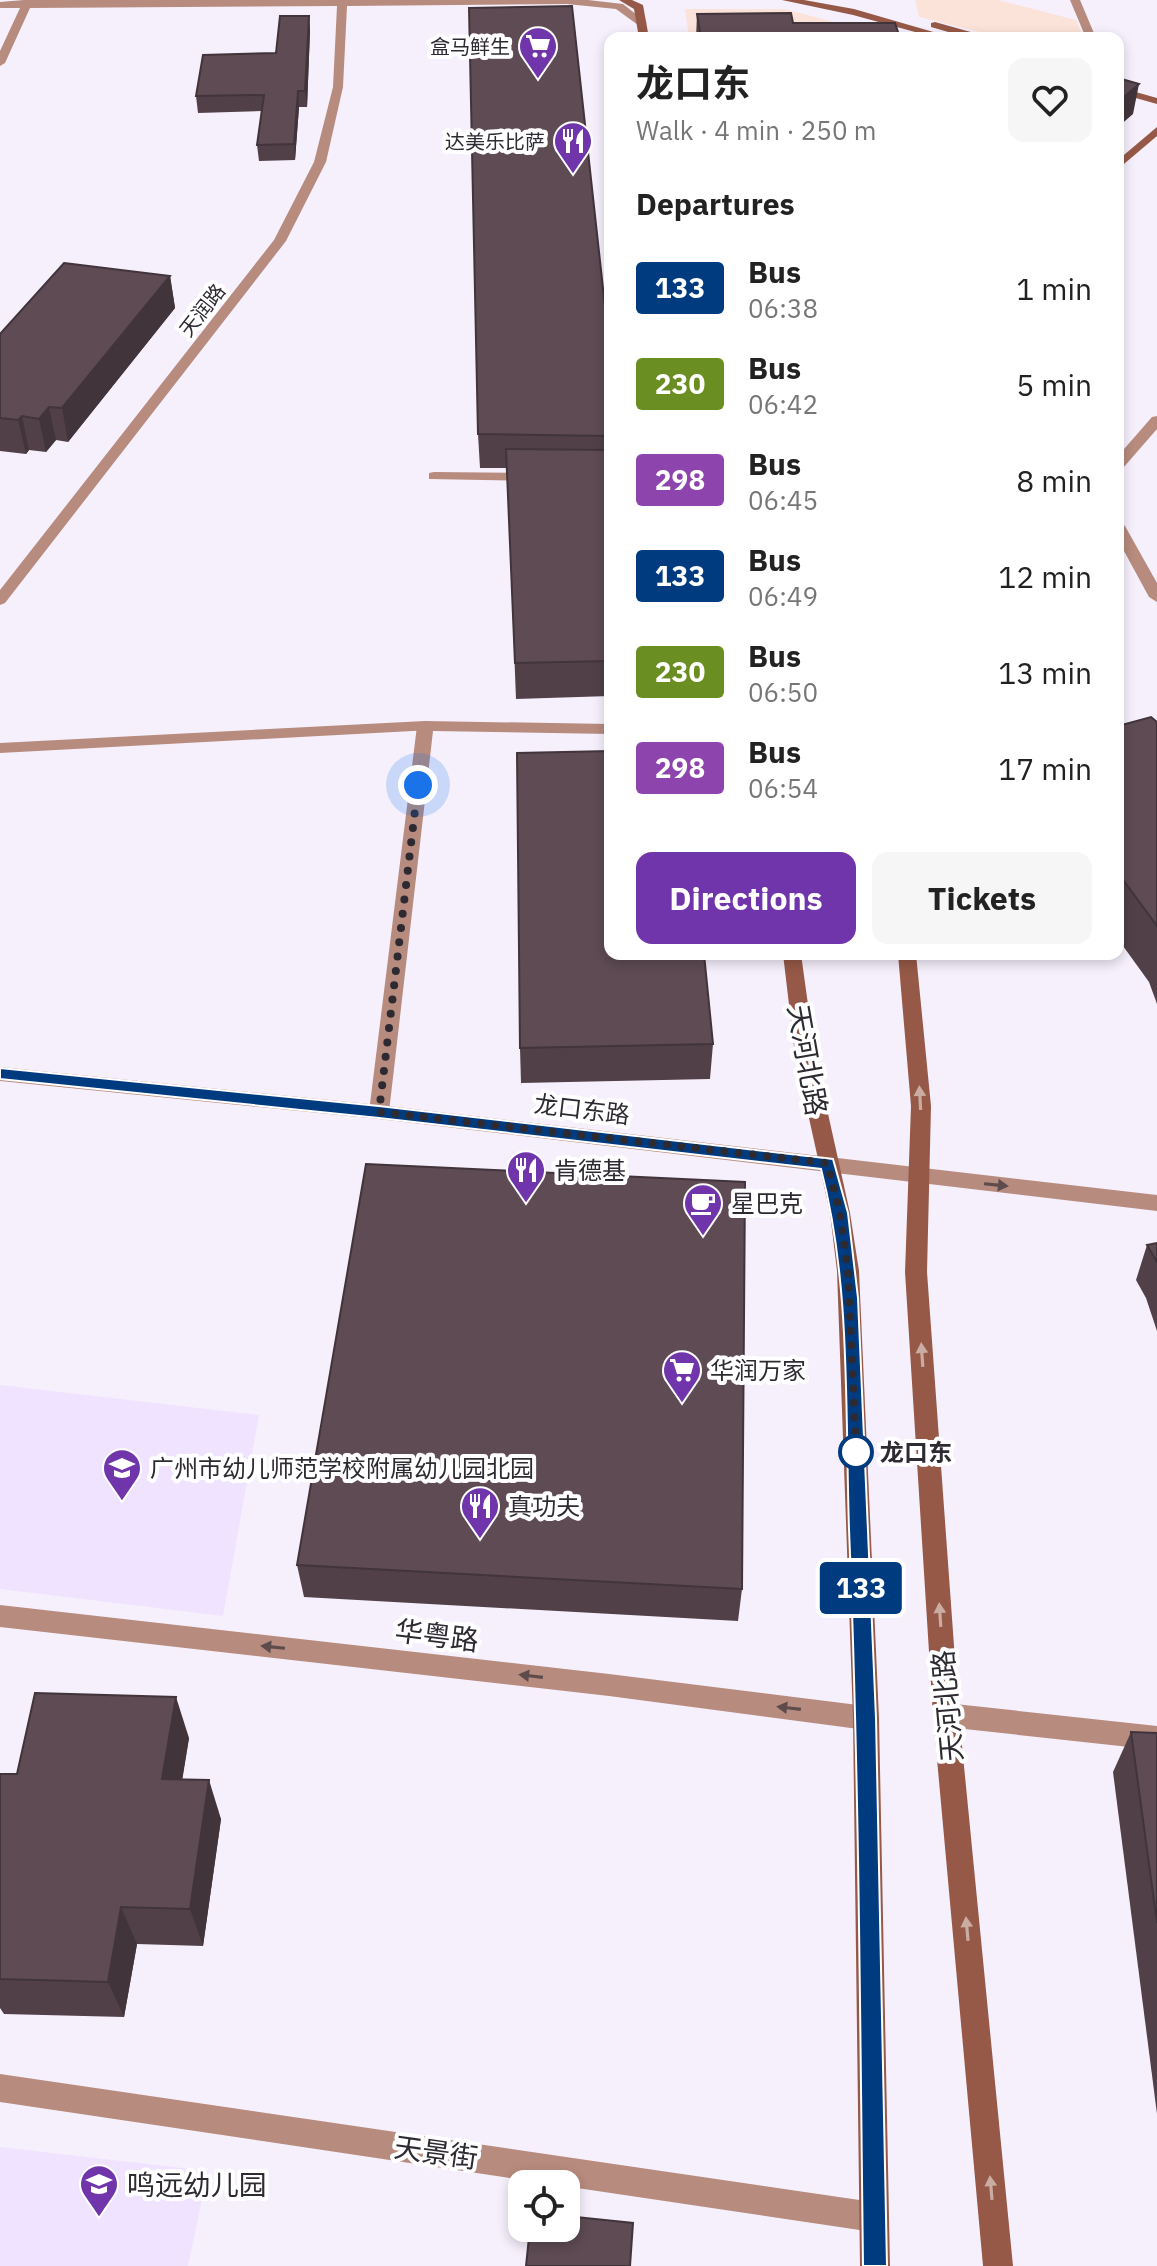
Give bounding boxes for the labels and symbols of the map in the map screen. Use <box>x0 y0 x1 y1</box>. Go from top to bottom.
supermarket icon: 盒马鲜生 <box>517 25 559 80</box>
place label: 盒马鲜生 <box>430 33 510 60</box>
restaurant icon: 达美乐比萨 <box>552 120 594 175</box>
place label: 达美乐比萨 <box>445 128 545 155</box>
street label: 天润路 <box>173 278 231 342</box>
your location <box>398 765 438 805</box>
street label: 天河北路 <box>780 1002 836 1118</box>
one-way arrow <box>914 1085 927 1110</box>
street label: 龙口东路 <box>532 1087 632 1131</box>
restaurant icon: 肯德基 <box>505 1149 547 1204</box>
place label: 肯德基 <box>554 1154 626 1186</box>
one-way arrow <box>984 1178 1009 1191</box>
cafe icon: 星巴克 <box>682 1182 724 1237</box>
place label: 星巴克 <box>731 1187 803 1219</box>
one-way arrow <box>915 1342 928 1367</box>
supermarket icon: 华润万家 <box>661 1349 703 1404</box>
place label: 华润万家 <box>710 1354 806 1386</box>
marker: 龙口东 <box>839 1435 873 1469</box>
place label: 龙口东 <box>880 1436 952 1468</box>
school or university icon: 广州市幼儿师范学校附属幼儿园北园 <box>101 1447 143 1502</box>
place label: 广州市幼儿师范学校附属幼儿园北园 <box>150 1452 534 1484</box>
restaurant icon: 真功夫 <box>459 1485 501 1540</box>
place label: 真功夫 <box>508 1490 580 1522</box>
line badge: 133 <box>815 1562 907 1614</box>
one-way arrow <box>933 1602 946 1627</box>
street label: 华粤路 <box>393 1612 481 1658</box>
one-way arrow <box>260 1640 285 1653</box>
street label: 天河北路 <box>924 1649 970 1763</box>
one-way arrow <box>518 1669 543 1682</box>
one-way arrow <box>776 1702 801 1715</box>
one-way arrow <box>960 1917 973 1942</box>
street label: 天景街 <box>392 2128 480 2176</box>
school or university icon: 鸣远幼儿园 <box>78 2163 120 2218</box>
place label: 鸣远幼儿园 <box>127 2166 267 2203</box>
one-way arrow <box>984 2175 997 2200</box>

